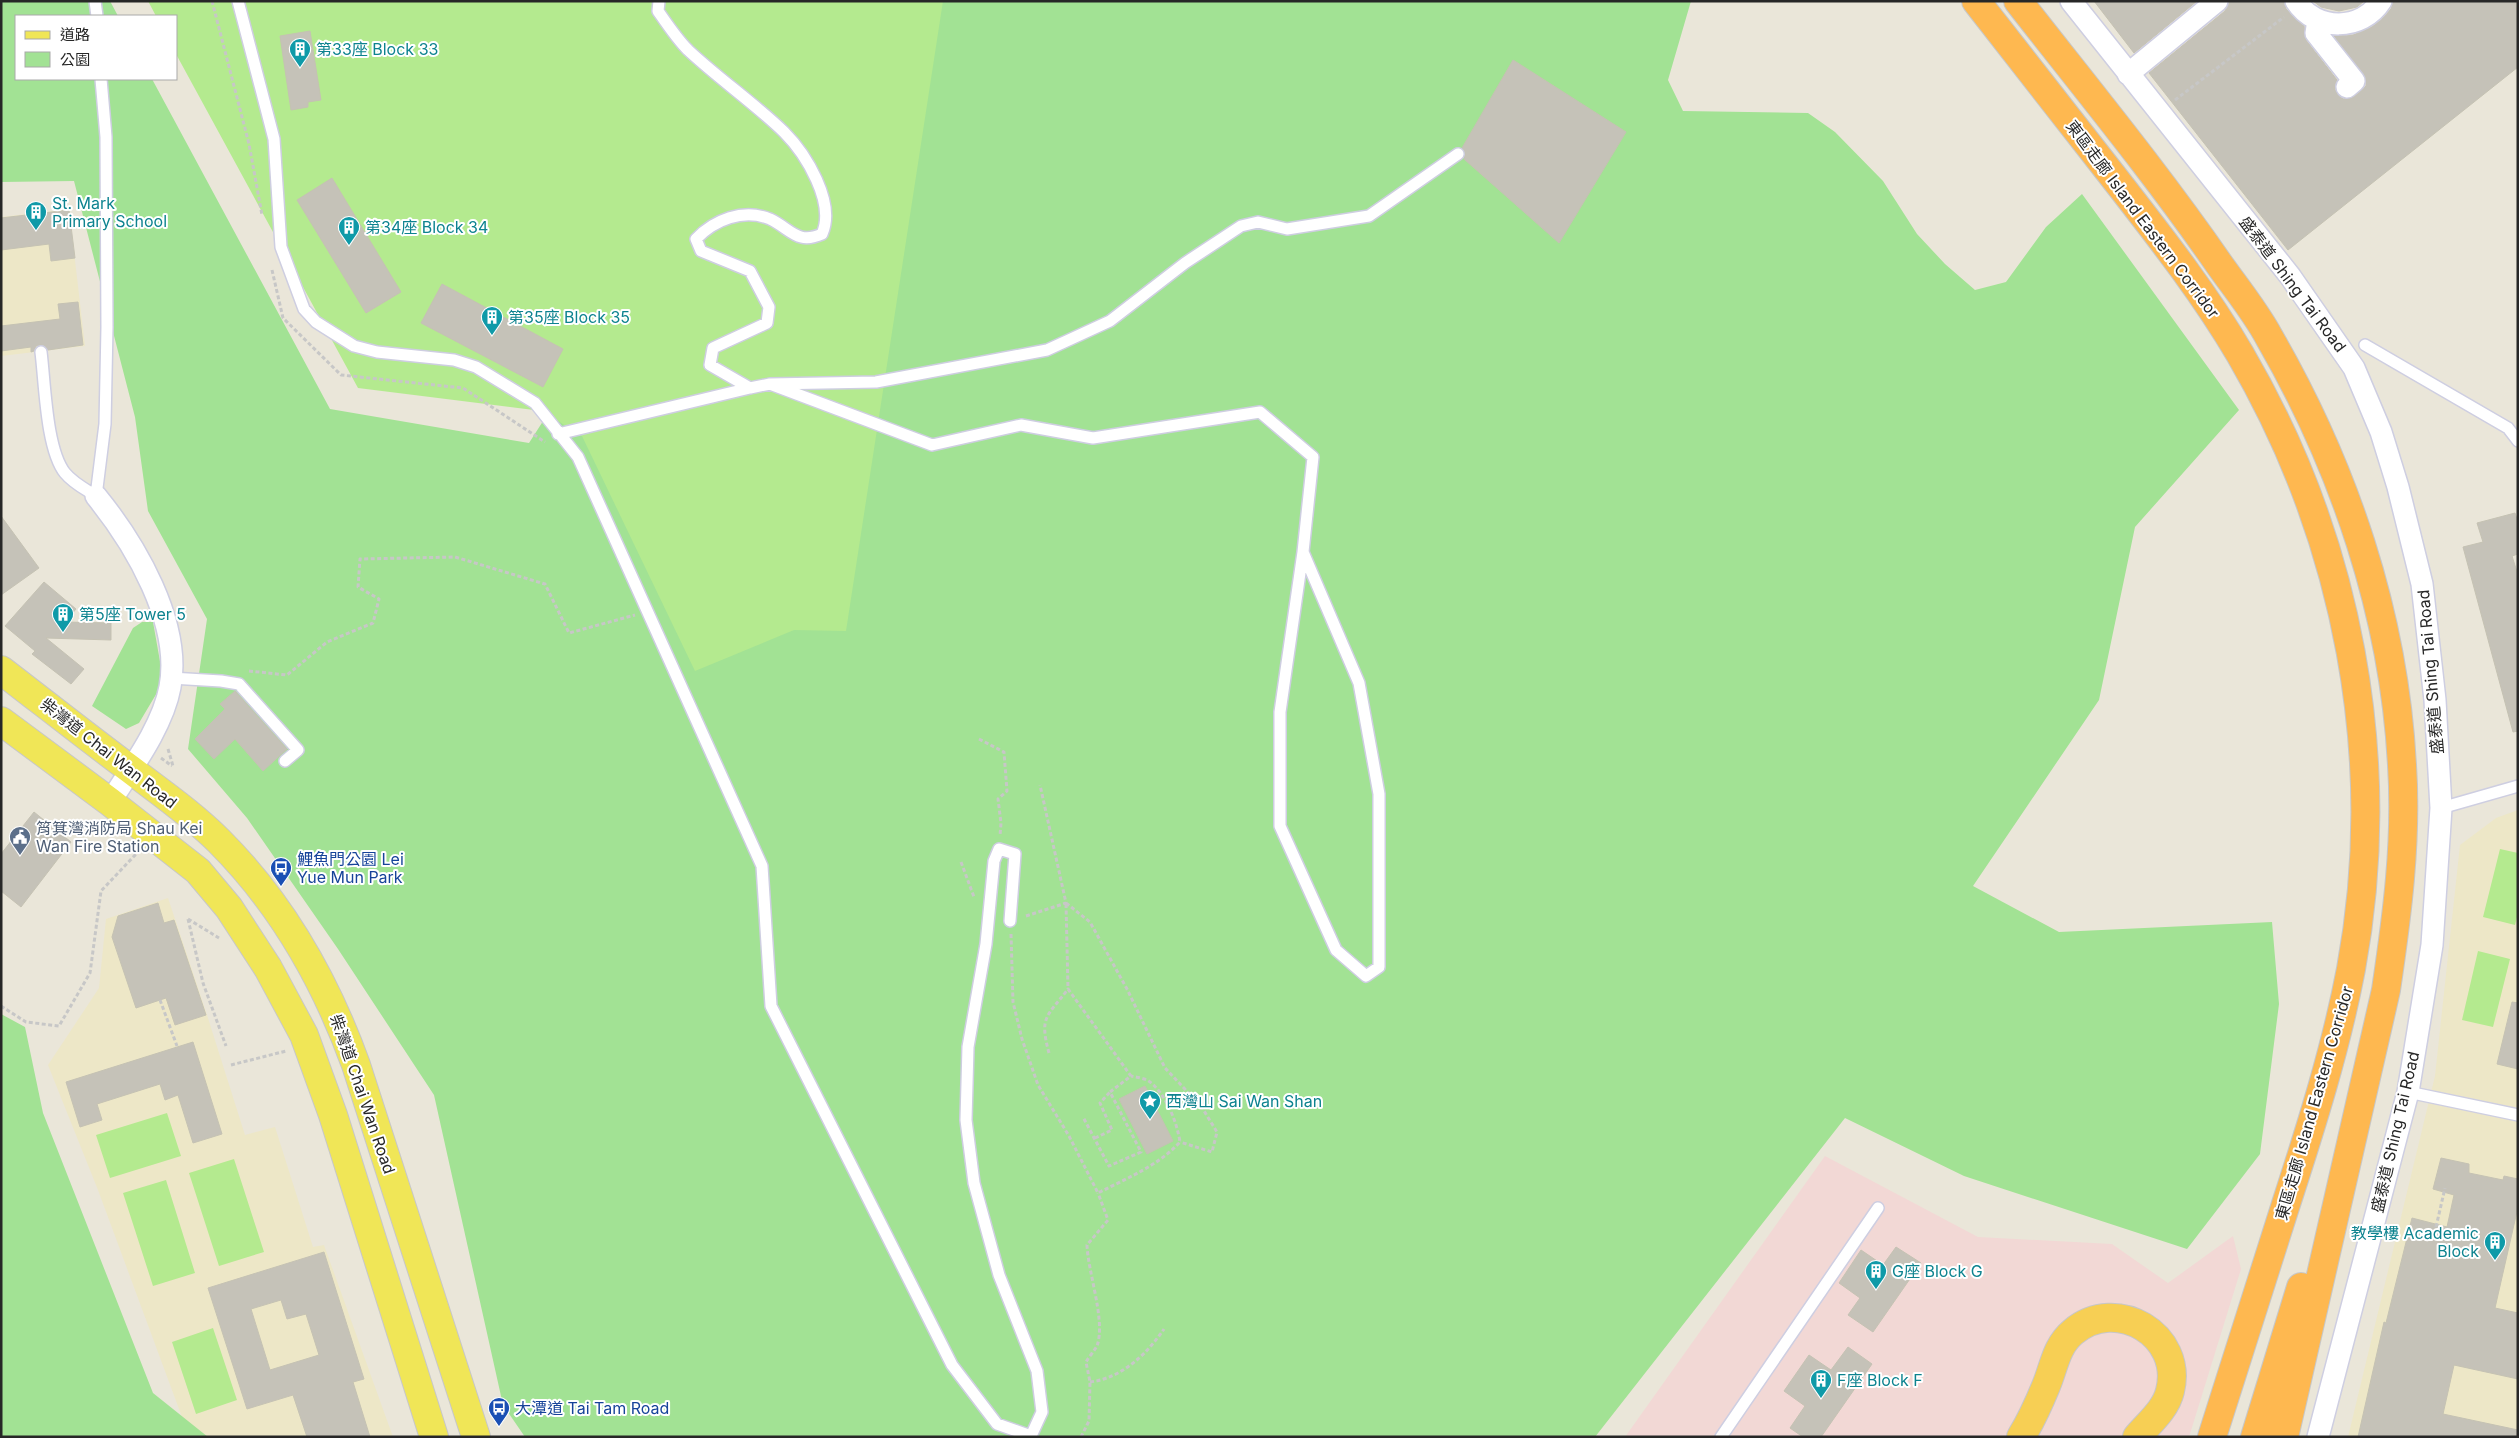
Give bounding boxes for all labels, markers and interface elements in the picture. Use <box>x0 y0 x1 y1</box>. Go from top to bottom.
legend <box>15 15 178 80</box>
text: 道路 <box>60 25 90 44</box>
building icon: 第33座 Block 33 <box>288 37 312 68</box>
place label: 第33座 Block 33 <box>316 39 438 59</box>
text: 公園 <box>60 50 90 69</box>
street label: 東區走廊 Island Eastern Corridor <box>2062 116 2224 322</box>
place label: St. Mark Primary School <box>52 193 167 231</box>
building icon: St. Mark Primary School <box>24 200 48 231</box>
street label: 盛泰道 Shing Tai Road <box>2235 212 2351 356</box>
building icon: 第34座 Block 34 <box>337 215 361 246</box>
place label: 第34座 Block 34 <box>365 217 488 237</box>
building icon: 第35座 Block 35 <box>480 305 504 336</box>
place label: 第35座 Block 35 <box>508 307 630 327</box>
street label: 盛泰道 Shing Tai Road <box>2413 589 2447 755</box>
building icon: 第5座 Tower 5 <box>51 602 75 633</box>
place label: 第5座 Tower 5 <box>79 604 186 624</box>
street label: 柴灣道 Chai Wan Road <box>37 694 181 812</box>
place label: 筲箕灣消防局 Shau Kei Wan Fire Station <box>36 818 203 856</box>
public building icon: 筲箕灣消防局 Shau Kei Wan Fire Station <box>8 825 32 856</box>
place label: 鯉魚門公園 Lei Yue Mun Park <box>297 849 404 887</box>
bus stop icon: 鯉魚門公園 Lei Yue Mun Park <box>269 856 293 887</box>
street label: 東區走廊 Island Eastern Corridor <box>2271 984 2357 1222</box>
street label: 柴灣道 Chai Wan Road <box>326 1012 400 1176</box>
street label: 盛泰道 Shing Tai Road <box>2367 1049 2423 1215</box>
place icon: 西灣山 Sai Wan Shan <box>1138 1089 1162 1120</box>
place label: 西灣山 Sai Wan Shan <box>1166 1091 1322 1111</box>
place label: 教學樓 Academic Block <box>2351 1223 2479 1261</box>
building icon: 教學樓 Academic Block <box>2483 1230 2507 1261</box>
building icon: G座 Block G <box>1864 1259 1888 1290</box>
place label: G座 Block G <box>1892 1261 1983 1281</box>
building icon: F座 Block F <box>1809 1368 1833 1399</box>
place label: F座 Block F <box>1837 1370 1923 1390</box>
bus stop icon: 大潭道 Tai Tam Road <box>487 1396 511 1427</box>
place label: 大潭道 Tai Tam Road <box>515 1398 669 1418</box>

